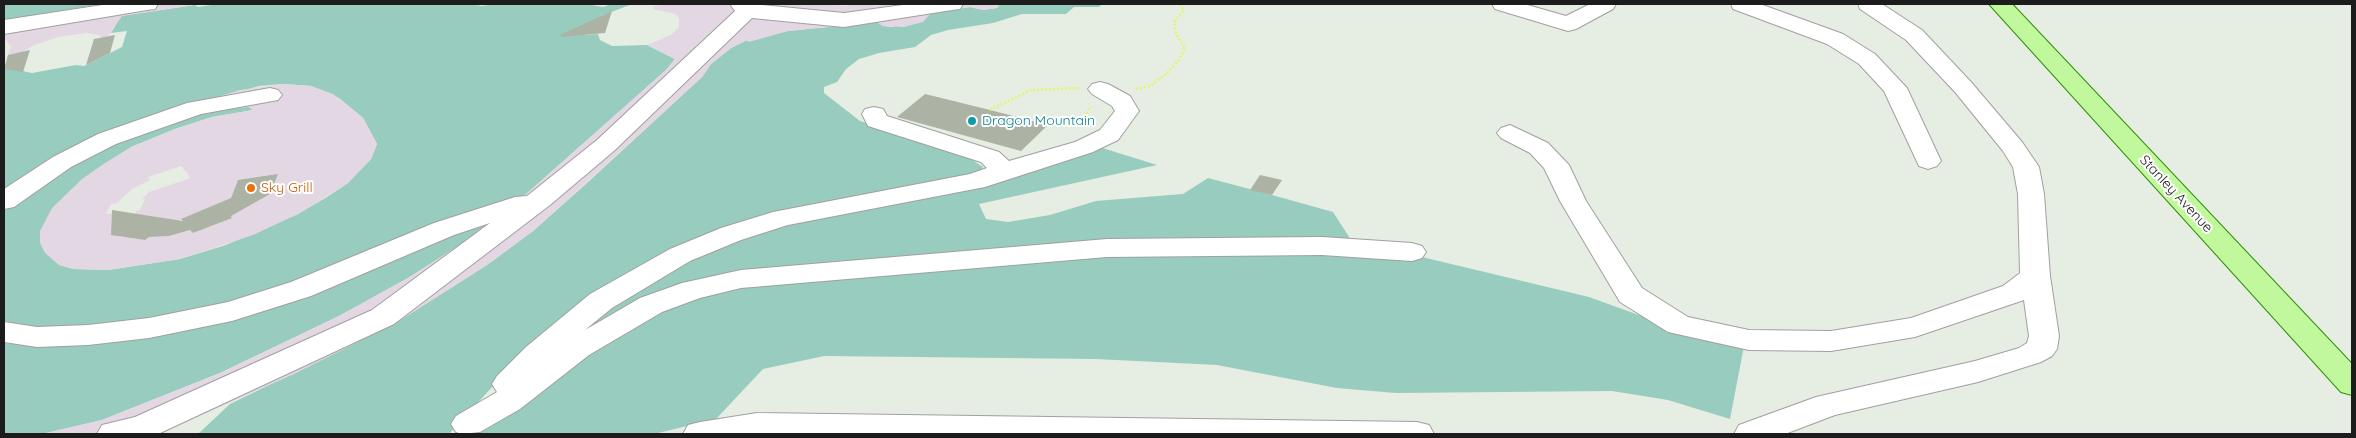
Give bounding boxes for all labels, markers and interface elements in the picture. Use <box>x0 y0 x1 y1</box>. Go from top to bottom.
place label: Dragon Mountain <box>982 113 1095 129</box>
marker: Dragon Mountain <box>966 115 978 127</box>
street label: Stanley Avenue <box>2136 152 2216 236</box>
place label: Sky Grill <box>261 180 313 196</box>
marker: Sky Grill <box>245 182 257 194</box>

